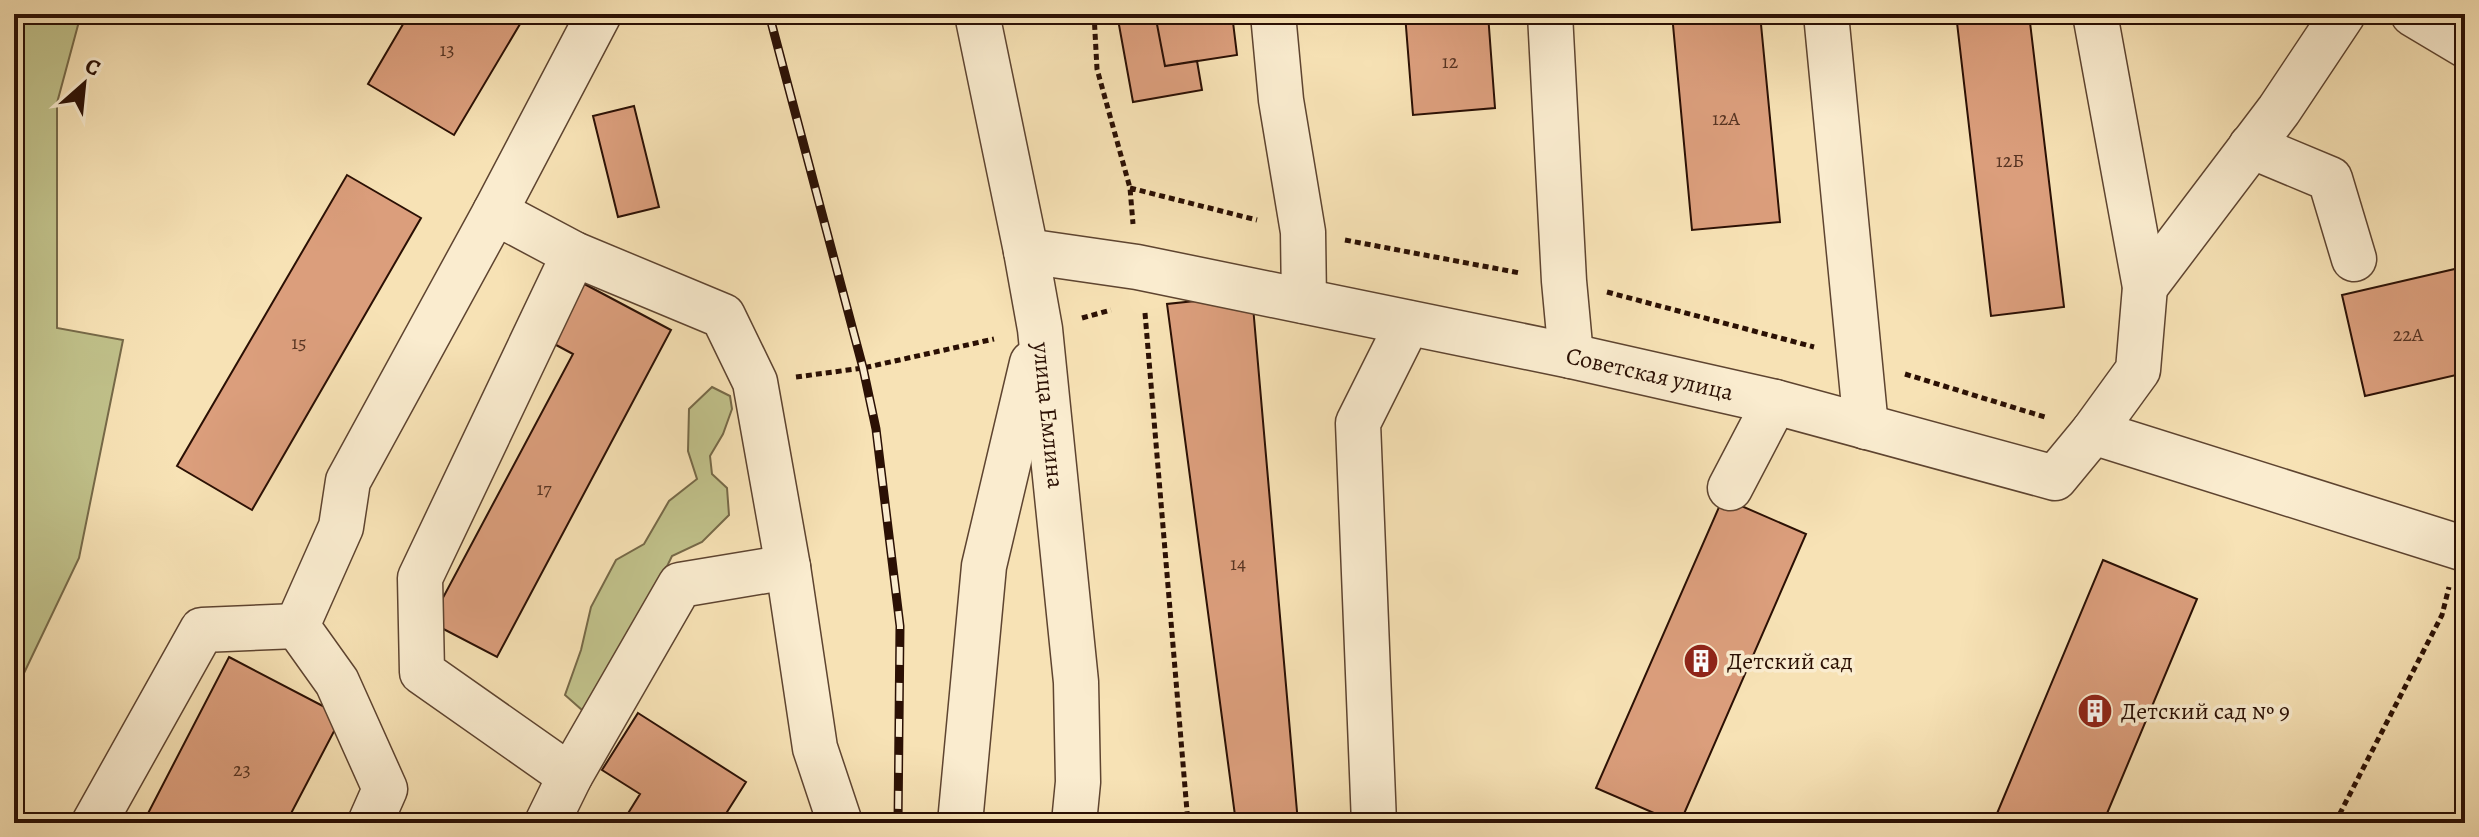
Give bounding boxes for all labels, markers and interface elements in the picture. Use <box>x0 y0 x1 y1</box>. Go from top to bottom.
house number: 13 <box>439 36 455 63</box>
north arrow <box>44 44 124 124</box>
house number: 12 <box>1442 48 1459 75</box>
text: С <box>80 51 105 84</box>
house number: 12А <box>1712 105 1740 132</box>
house number: 12Б <box>1996 147 2024 174</box>
house number: 22А <box>2393 321 2424 348</box>
house number: 15 <box>291 329 307 356</box>
street label: Советская улица <box>1563 339 1737 408</box>
street label: улица Емлина <box>1025 340 1072 490</box>
house number: 17 <box>536 475 552 502</box>
house number: 14 <box>1230 550 1246 577</box>
building icon: Детский сад <box>1682 642 1720 680</box>
place label: Детский сад <box>1727 645 1853 677</box>
building icon: Детский сад № 9 <box>2076 692 2114 730</box>
place label: Детский сад № 9 <box>2121 695 2290 727</box>
house number: 23 <box>233 756 251 783</box>

